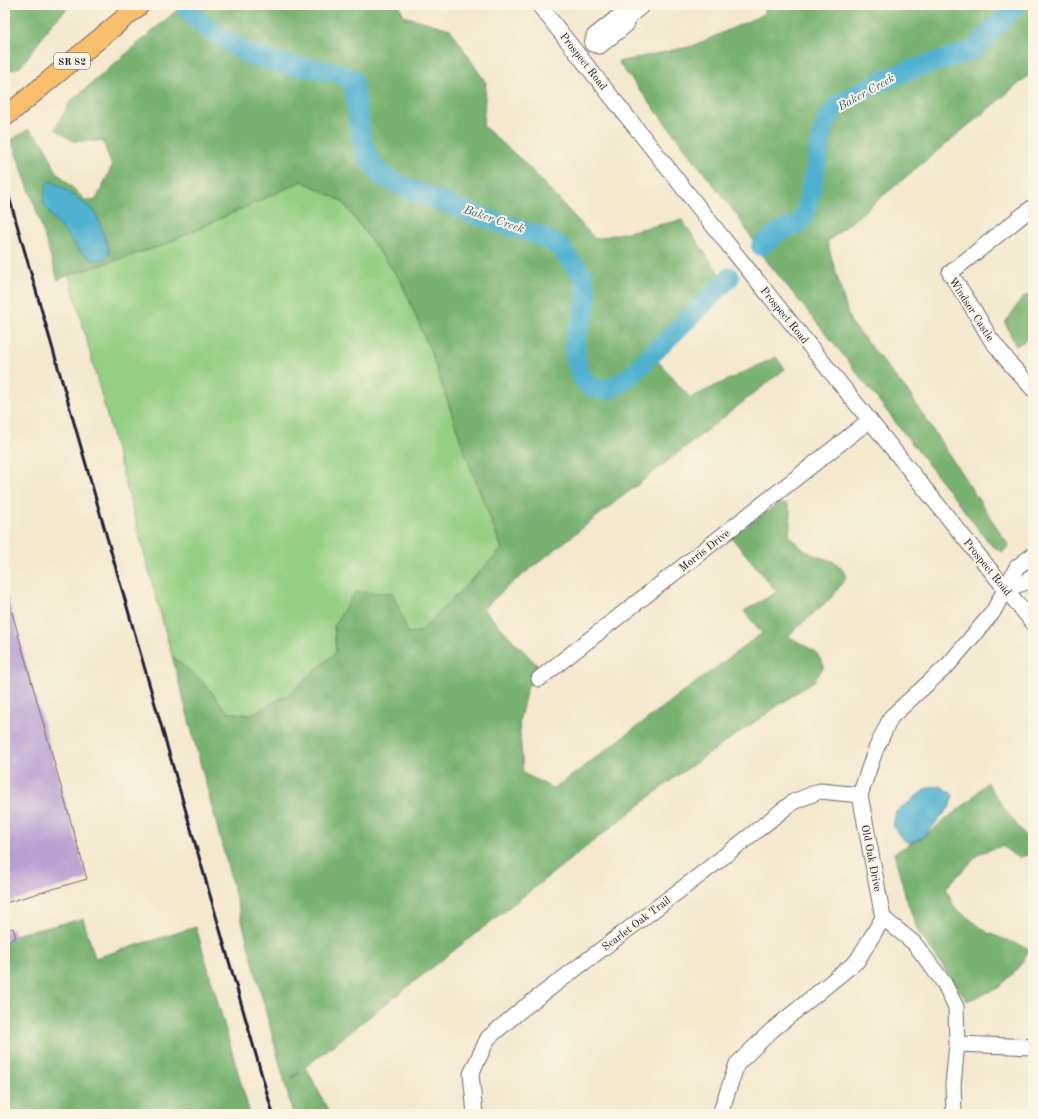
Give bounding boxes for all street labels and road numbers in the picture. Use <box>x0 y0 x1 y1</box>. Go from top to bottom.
street label: Prospect Road <box>557 31 609 93</box>
road number: SR 82 <box>54 53 90 69</box>
street label: Windsor Castle <box>946 276 995 344</box>
street label: Prospect Road <box>758 286 810 346</box>
street label: Morris Drive <box>678 528 732 574</box>
street label: Prospect Road <box>961 538 1013 598</box>
street label: Old Oak Drive <box>859 824 882 893</box>
street label: Scarlet Oak Trail <box>601 895 673 953</box>

